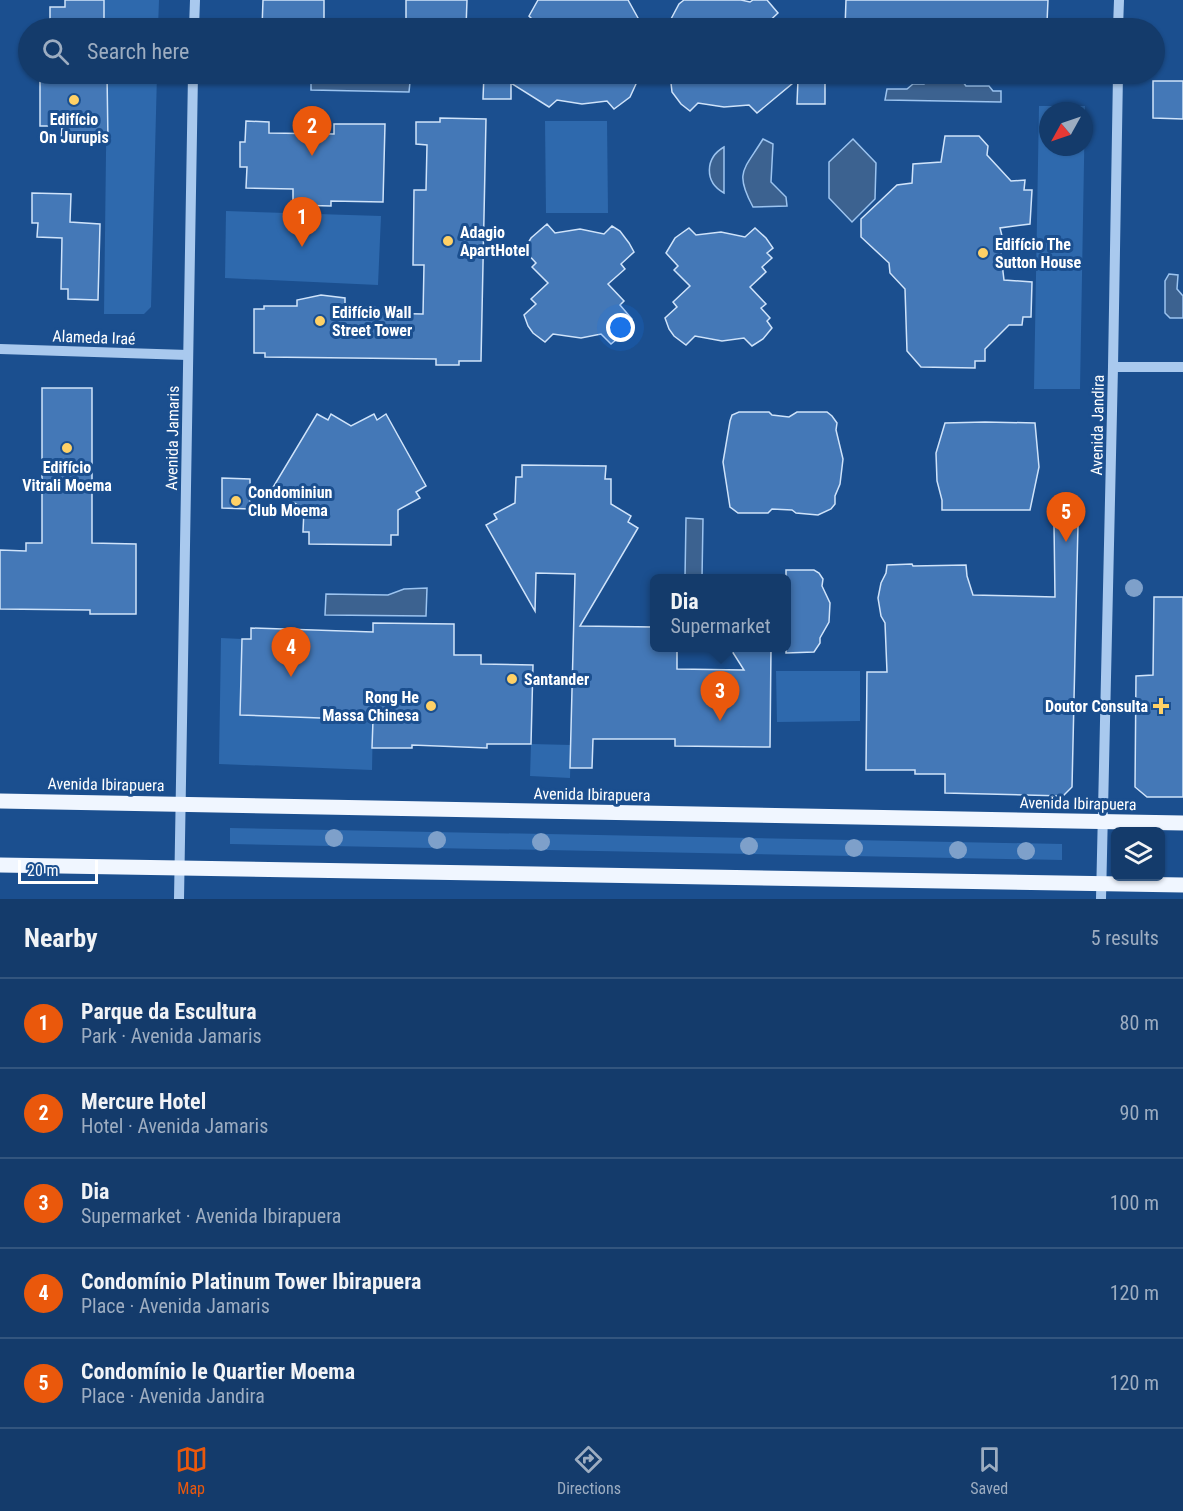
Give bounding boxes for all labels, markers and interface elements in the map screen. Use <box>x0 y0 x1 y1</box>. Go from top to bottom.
search box <box>18 18 1165 84</box>
icon: search <box>39 35 72 68</box>
text: Search here <box>87 39 189 64</box>
marker: Edifício On Jurupis <box>67 93 81 107</box>
north arrow <box>1039 102 1093 156</box>
pin: 2 <box>292 106 332 156</box>
place label: Edifício On Jurupis <box>39 110 109 147</box>
pin: 1 <box>282 198 322 247</box>
place label: Adagio ApartHotel <box>460 223 530 260</box>
marker: Adagio ApartHotel <box>441 234 455 248</box>
place label: Edifício The Sutton House <box>995 235 1082 272</box>
marker: Edifício The Sutton House <box>976 246 990 260</box>
place label: Edifício Wall Street Tower <box>332 303 412 340</box>
your location <box>606 313 635 342</box>
marker: Edifício Wall Street Tower <box>313 314 327 328</box>
street label: Alameda Iraé <box>52 327 136 348</box>
street label: Avenida Jandira <box>1087 374 1108 476</box>
street label: Avenida Jamaris <box>162 385 183 491</box>
marker: Edifício Vitrali Moema <box>60 441 74 455</box>
place label: Edifício Vitrali Moema <box>22 458 112 495</box>
place label: Condominiun Club Moema <box>248 483 333 520</box>
pin: 5 <box>1046 492 1086 542</box>
marker: Condominiun Club Moema <box>229 494 243 508</box>
popup <box>650 574 791 652</box>
text: Dia <box>670 589 699 614</box>
text: Supermarket <box>670 614 771 638</box>
pin: 4 <box>272 628 310 677</box>
place label: Santander <box>524 670 589 689</box>
marker: Santander <box>505 672 519 686</box>
pin: 3 <box>700 672 740 721</box>
place label: Rong He Massa Chinesa <box>322 688 419 725</box>
place label: Doutor Consulta <box>1045 697 1148 716</box>
marker: Doutor Consulta <box>1152 697 1170 715</box>
marker: Rong He Massa Chinesa <box>424 699 438 713</box>
street label: Avenida Ibirapuera <box>47 774 165 795</box>
street label: Avenida Ibirapuera <box>533 784 651 805</box>
street label: Avenida Ibirapuera <box>1019 793 1137 814</box>
map controls <box>1111 827 1165 881</box>
button: layers <box>1111 827 1165 881</box>
scale bar <box>18 857 98 884</box>
text: 20 m <box>27 861 59 880</box>
text: Nearby <box>24 923 98 953</box>
text: 5 results <box>1091 926 1159 950</box>
text: Parque da Escultura <box>81 999 257 1024</box>
text: 1 <box>38 1011 49 1035</box>
text: 80 m <box>1120 1011 1159 1035</box>
text: Park · Avenida Jamaris <box>81 1024 262 1048</box>
text: Mercure Hotel <box>81 1089 206 1114</box>
text: 2 <box>38 1101 49 1125</box>
text: 90 m <box>1120 1101 1159 1125</box>
text: Hotel · Avenida Jamaris <box>81 1114 268 1138</box>
text: Dia <box>81 1179 109 1204</box>
text: 3 <box>38 1191 49 1215</box>
text: 100 m <box>1110 1191 1159 1215</box>
text: Supermarket · Avenida Ibirapuera <box>81 1204 341 1228</box>
text: Condomínio Platinum Tower Ibirapuera <box>81 1269 421 1294</box>
text: 4 <box>38 1281 49 1305</box>
text: 120 m <box>1110 1281 1159 1305</box>
text: Place · Avenida Jamaris <box>81 1294 270 1318</box>
text: Condomínio le Quartier Moema <box>81 1359 355 1384</box>
text: 5 <box>38 1371 49 1395</box>
text: 120 m <box>1110 1371 1159 1395</box>
text: Place · Avenida Jandira <box>81 1384 265 1408</box>
tab: Map <box>175 1443 208 1498</box>
tab: Directions <box>557 1443 621 1498</box>
tab: Saved <box>970 1443 1008 1498</box>

